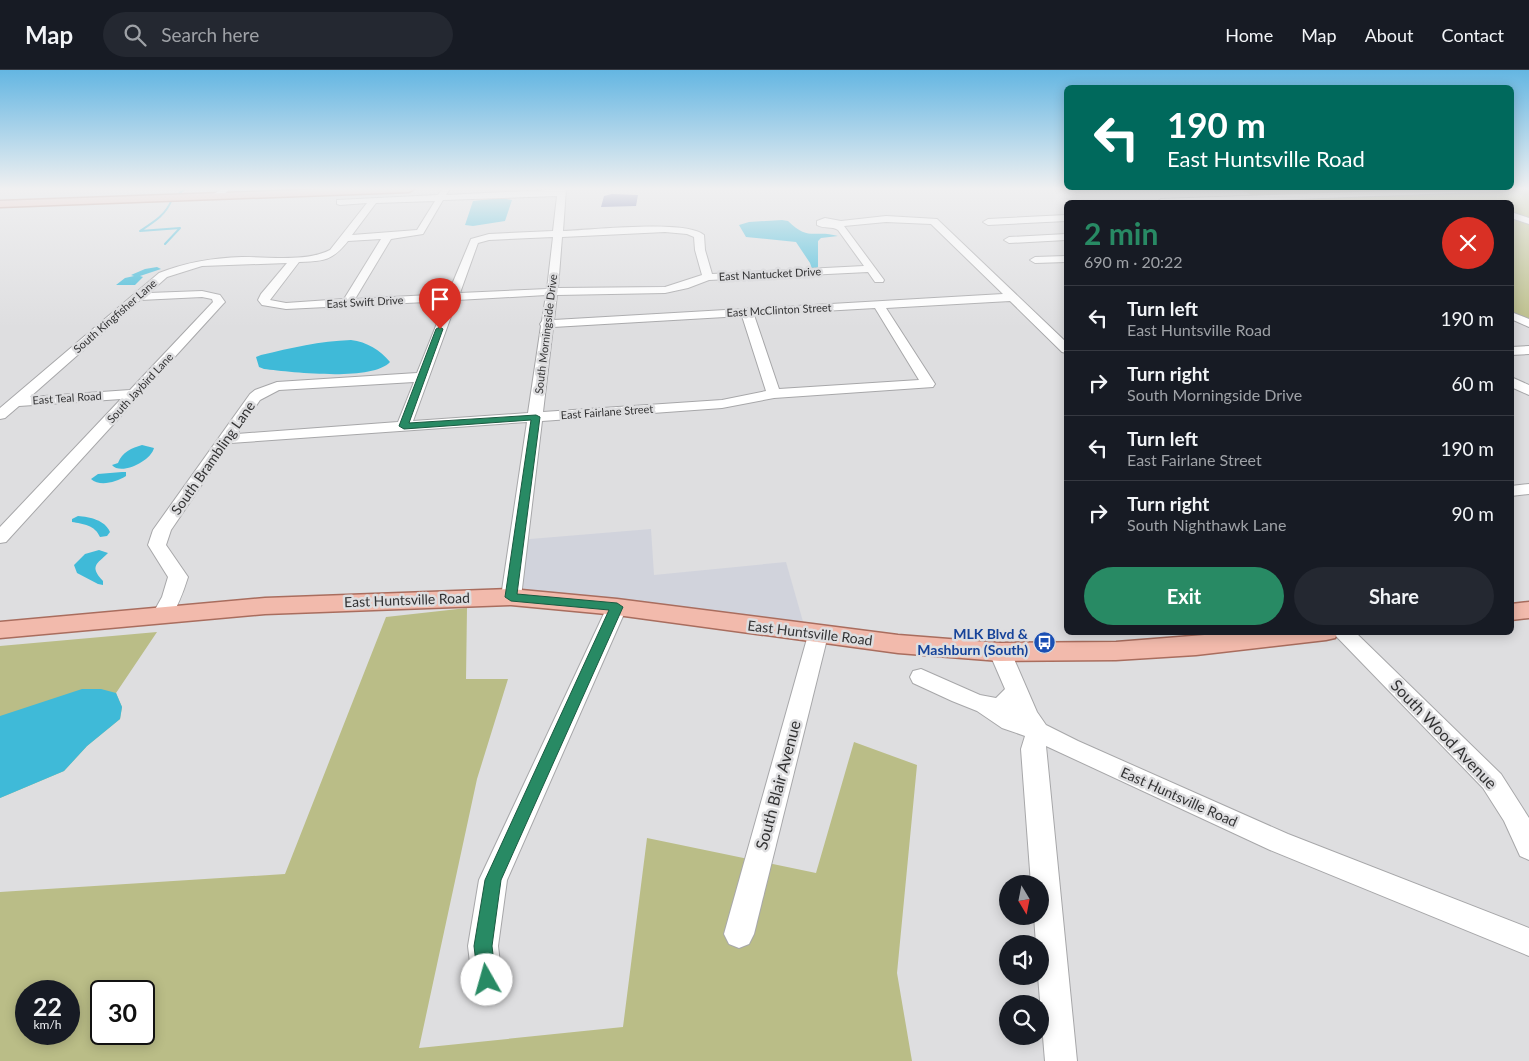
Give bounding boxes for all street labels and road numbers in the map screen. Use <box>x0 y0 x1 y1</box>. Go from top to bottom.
street label: East Nantucket Drive <box>719 264 822 283</box>
street label: South Morningside Drive <box>532 273 559 395</box>
street label: South Kingfisher Lane <box>71 276 159 355</box>
street label: East Swift Drive <box>326 293 404 310</box>
street label: East McClinton Street <box>726 300 832 319</box>
street label: South Jaybird Lane <box>104 350 176 425</box>
street label: East Teal Road <box>32 389 102 406</box>
street label: South Brambling Lane <box>167 398 258 518</box>
street label: East Fairlane Street <box>560 402 654 421</box>
street label: East Huntsville Road <box>344 589 470 610</box>
street label: East Huntsville Road <box>747 616 874 649</box>
street label: South Wood Avenue <box>1387 675 1501 792</box>
street label: South Blair Avenue <box>751 718 804 852</box>
street label: East Huntsville Road <box>1118 763 1240 830</box>

